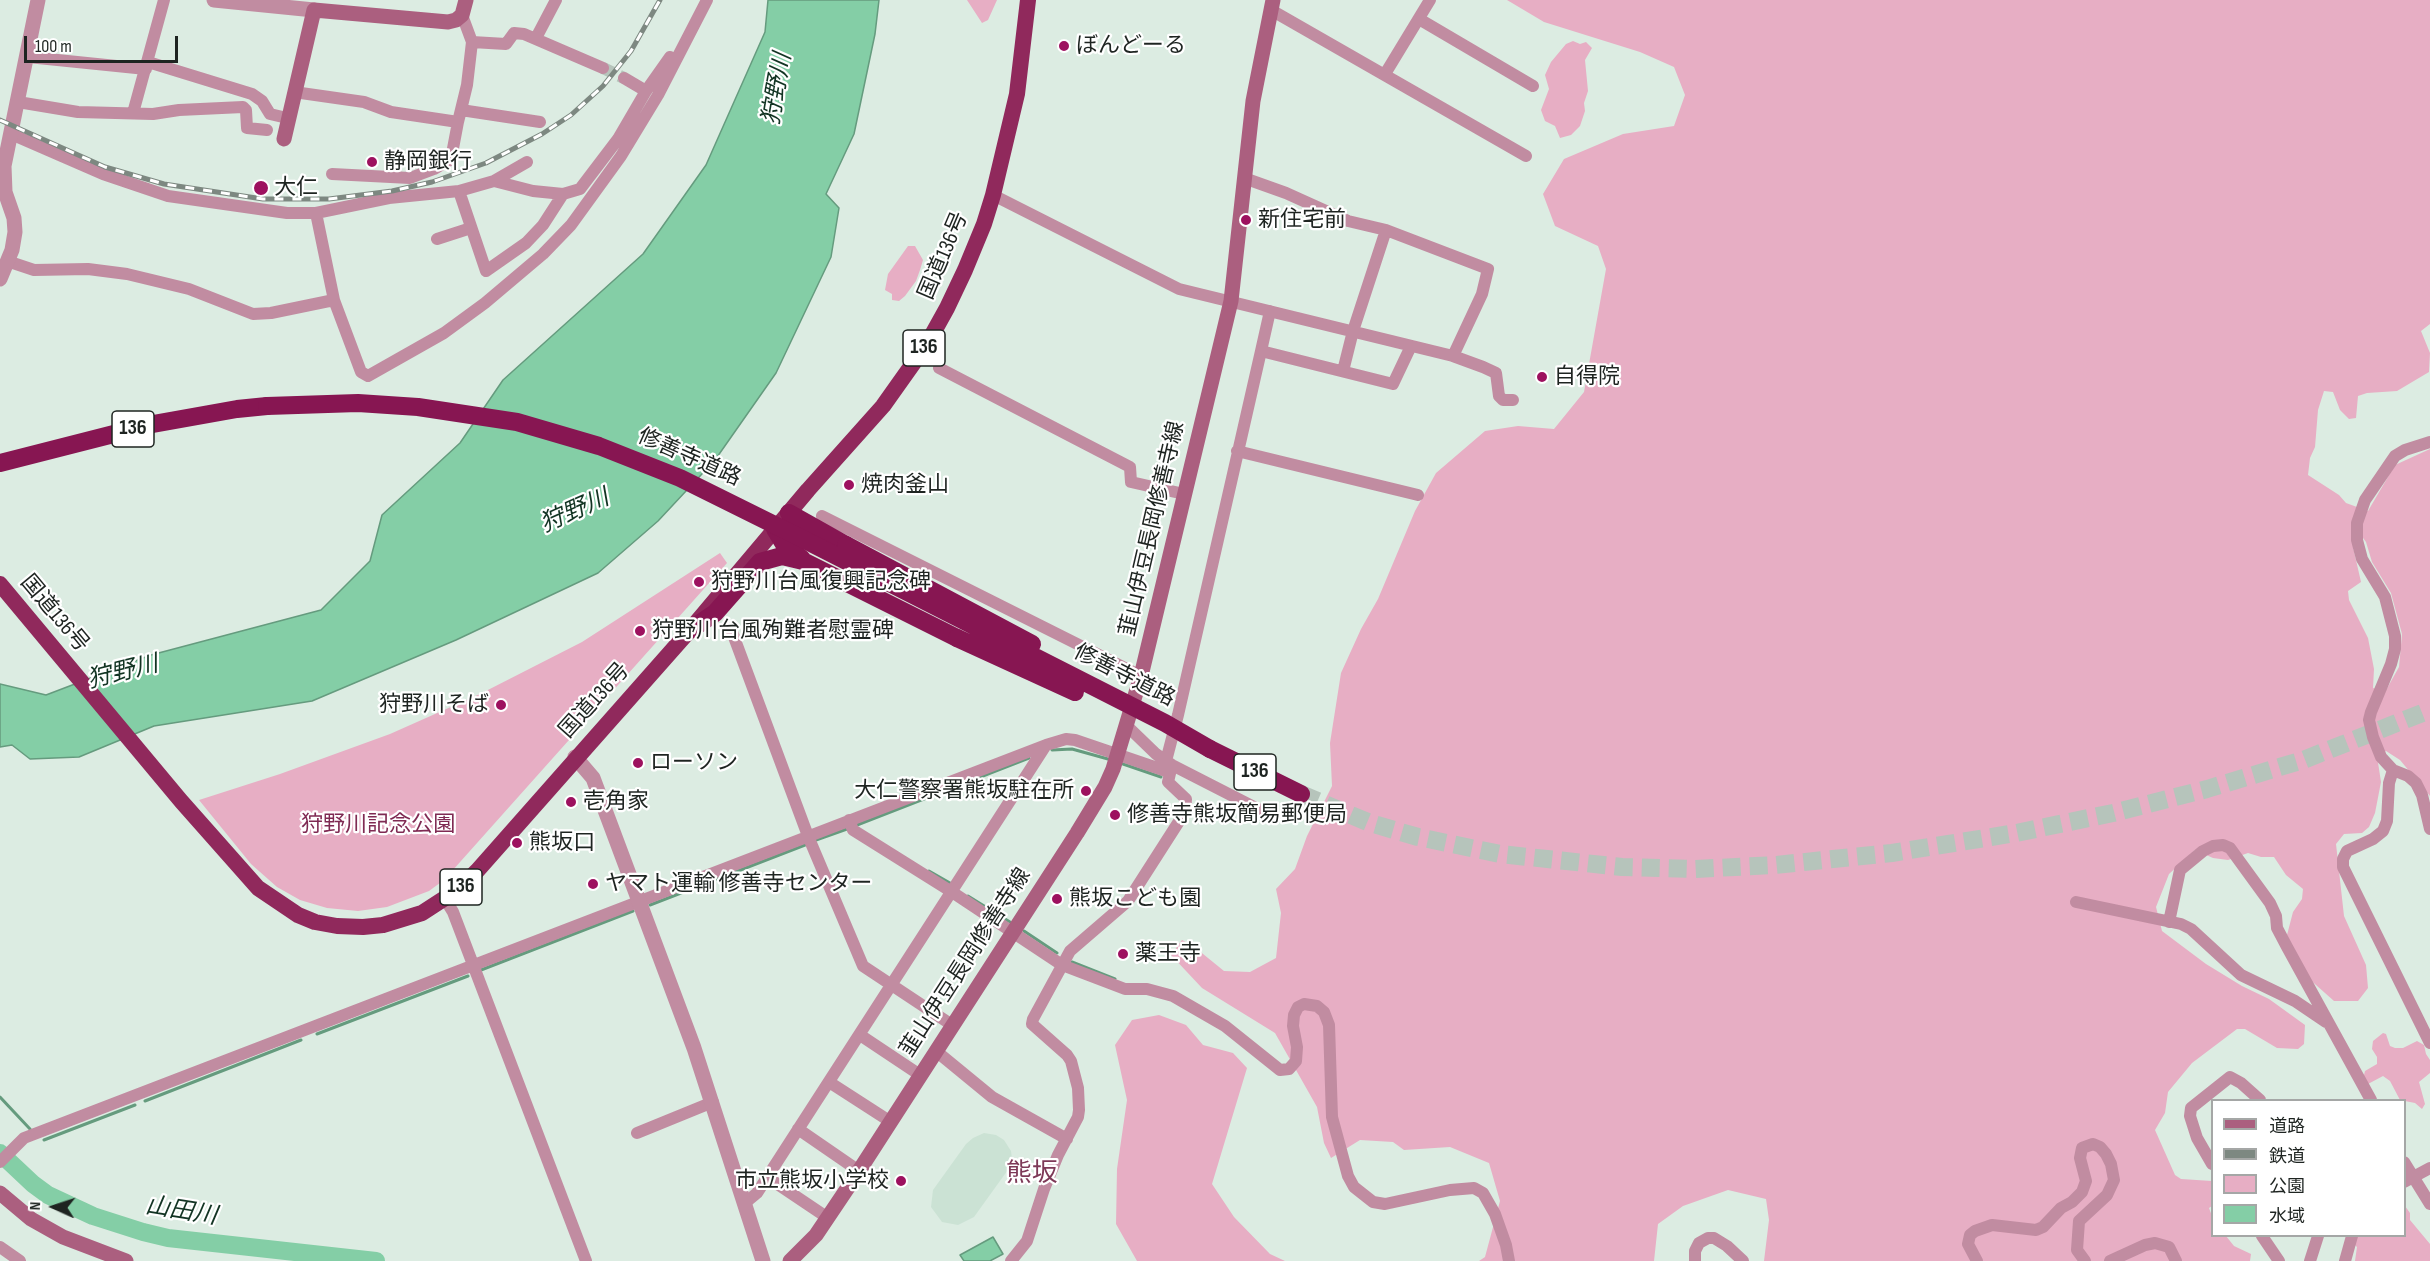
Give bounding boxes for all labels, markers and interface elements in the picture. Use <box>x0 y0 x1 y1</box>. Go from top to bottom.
scale bar <box>27 24 182 62</box>
place label: ぼんどーる <box>1076 33 1186 59</box>
text: 100 m <box>35 36 72 57</box>
marker: ぼんどーる <box>1057 39 1071 53</box>
water label: 狩野川 <box>758 51 798 127</box>
place label: 静岡銀行 <box>384 149 472 175</box>
marker: 静岡銀行 <box>365 155 379 169</box>
place label: 大仁 <box>274 175 318 201</box>
marker: 大仁 <box>252 179 270 197</box>
place label: 新住宅前 <box>1258 207 1346 233</box>
street label: 国道136号 <box>914 208 974 304</box>
marker: 新住宅前 <box>1239 213 1253 227</box>
road number: 136 <box>903 330 945 366</box>
place label: 自得院 <box>1554 364 1620 390</box>
marker: 自得院 <box>1535 370 1549 384</box>
road number: 136 <box>112 411 154 447</box>
street label: 韮山伊豆長岡修善寺線 <box>1115 419 1191 639</box>
street label: 修善寺道路 <box>633 424 745 492</box>
place label: 焼肉釜山 <box>861 472 949 498</box>
marker: 焼肉釜山 <box>842 478 856 492</box>
water label: 狩野川 <box>536 484 614 540</box>
place label: 狩野川台風復興記念碑 <box>711 569 931 595</box>
street label: 国道136号 <box>14 570 94 658</box>
marker: 狩野川台風復興記念碑 <box>692 575 706 589</box>
place label: 狩野川台風殉難者慰霊碑 <box>652 618 894 644</box>
marker: 狩野川台風殉難者慰霊碑 <box>633 624 647 638</box>
street label: 修善寺道路 <box>1069 639 1179 713</box>
water label: 狩野川 <box>85 650 161 696</box>
street label: 国道136号 <box>554 658 636 744</box>
place label: 狩野川そば <box>379 692 489 718</box>
marker: 狩野川そば <box>494 698 508 712</box>
place label: ローソン <box>650 750 738 776</box>
road number: 136 <box>1234 754 1276 790</box>
marker: ローソン <box>631 756 645 770</box>
place label: 大仁警察署熊坂駐在所 <box>854 778 1074 804</box>
marker: 大仁警察署熊坂駐在所 <box>1079 784 1093 798</box>
place label: 壱角家 <box>583 789 649 815</box>
marker: 壱角家 <box>564 795 578 809</box>
place label: 修善寺熊坂簡易郵便局 <box>1127 802 1347 828</box>
marker: 修善寺熊坂簡易郵便局 <box>1108 808 1122 822</box>
park label: 狩野川記念公園 <box>301 812 455 838</box>
place label: 熊坂口 <box>529 830 595 856</box>
marker: 熊坂口 <box>510 836 524 850</box>
street label: 韮山伊豆長岡修善寺線 <box>895 864 1037 1062</box>
road number: 136 <box>440 869 482 905</box>
place label: ヤマト運輸 修善寺センター <box>605 871 872 897</box>
marker: ヤマト運輸 修善寺センター <box>586 877 600 891</box>
place label: 熊坂こども園 <box>1069 886 1201 912</box>
marker: 熊坂こども園 <box>1050 892 1064 906</box>
place label: 薬王寺 <box>1135 941 1201 967</box>
marker: 薬王寺 <box>1116 947 1130 961</box>
legend <box>2211 1099 2406 1237</box>
text: 道路 <box>2269 1116 2305 1137</box>
text: 鉄道 <box>2269 1146 2305 1167</box>
district label: 熊坂 <box>1006 1158 1058 1190</box>
place label: 市立熊坂小学校 <box>735 1168 889 1194</box>
marker: 市立熊坂小学校 <box>894 1174 908 1188</box>
text: 公園 <box>2269 1176 2305 1197</box>
north arrow <box>24 1177 84 1237</box>
water label: 山田川 <box>143 1192 219 1232</box>
text: N <box>26 1201 45 1211</box>
text: 水域 <box>2269 1206 2305 1227</box>

